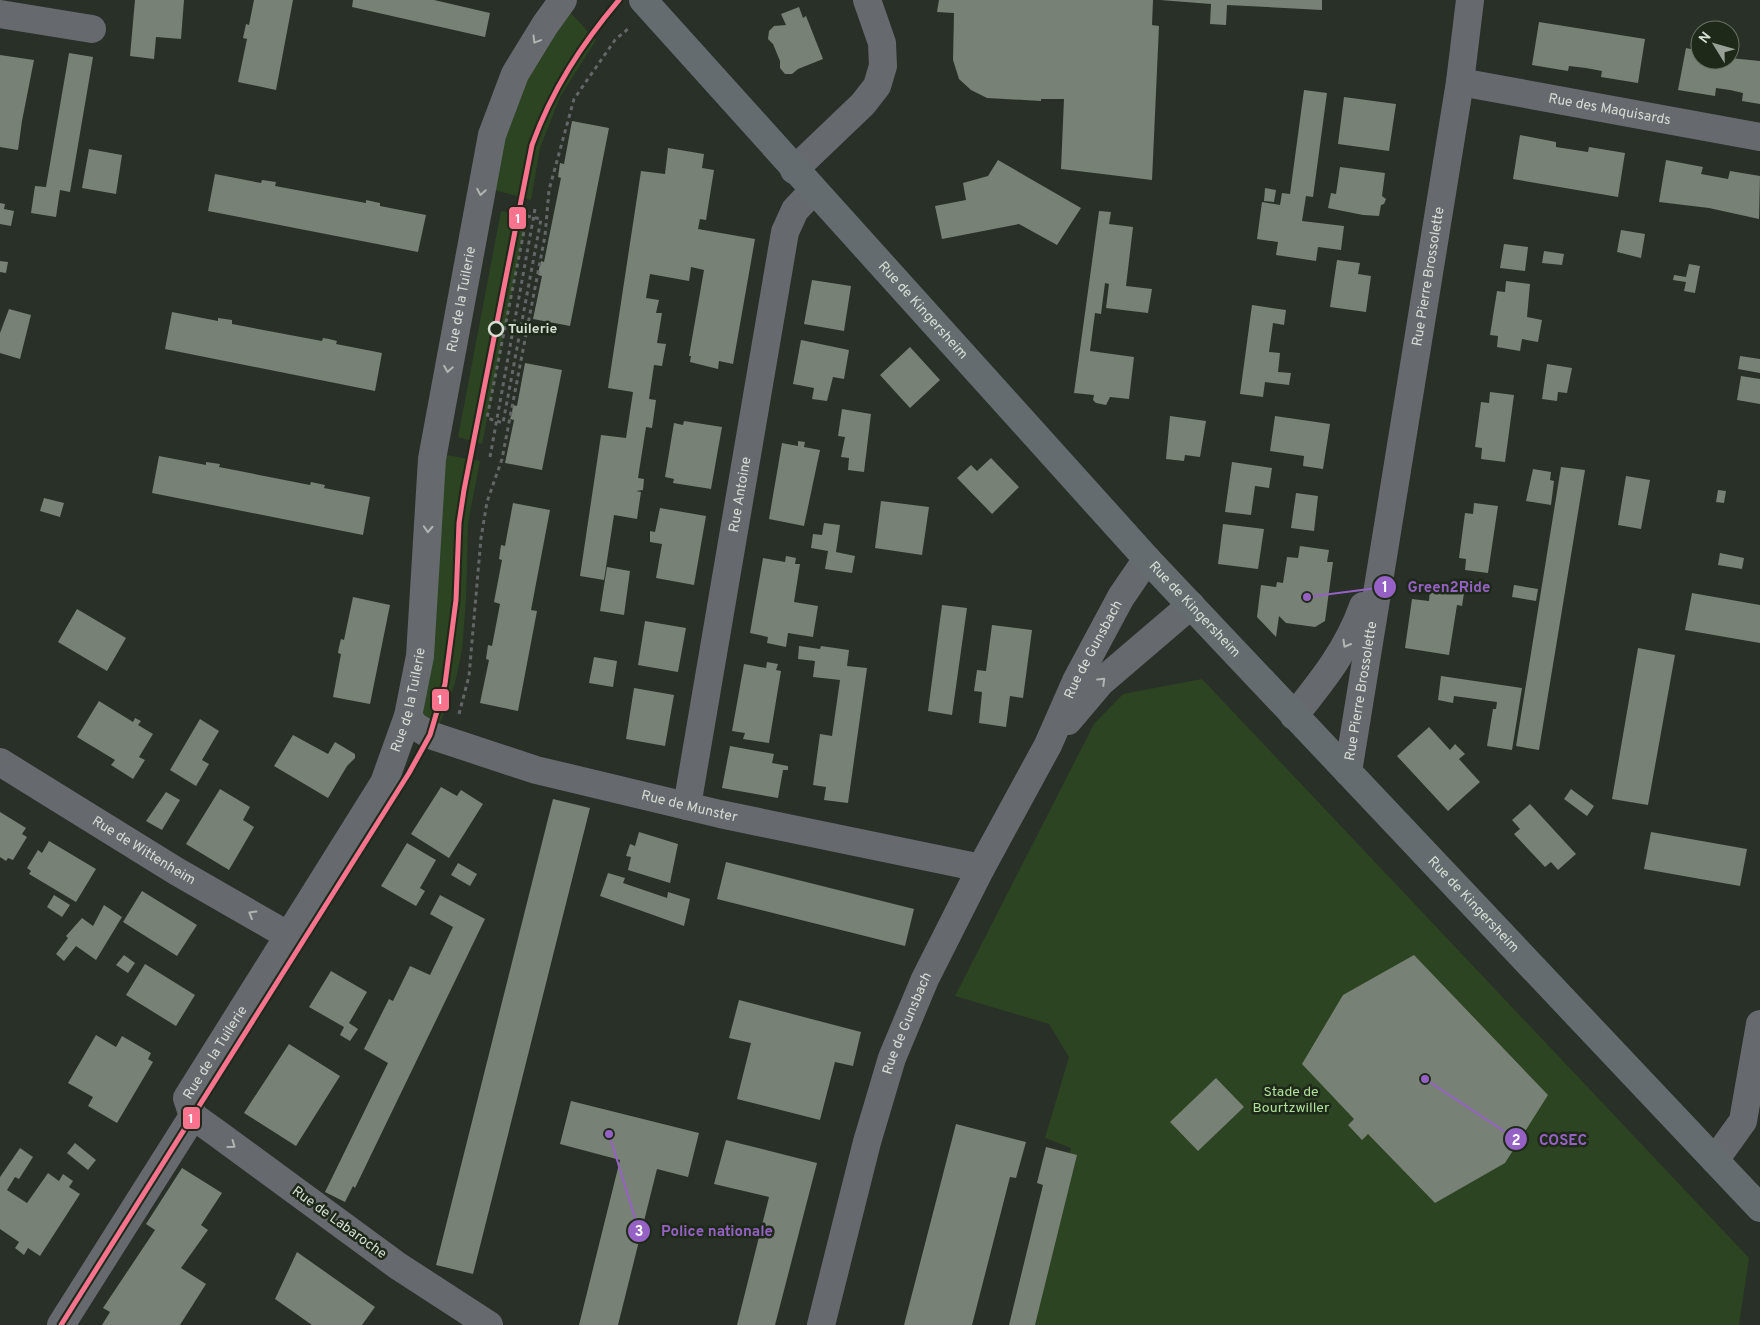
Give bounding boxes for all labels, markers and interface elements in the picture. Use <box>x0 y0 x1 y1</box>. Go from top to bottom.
north arrow <box>1690 20 1740 70</box>
text: N <box>1696 29 1716 47</box>
one-way arrow <box>532 34 542 43</box>
street label: Rue des Maquisards <box>1547 90 1672 129</box>
one-way arrow <box>477 187 487 196</box>
line badge: 1 <box>508 206 527 230</box>
street label: Rue Pierre Brossolette <box>1409 206 1448 347</box>
text: 1 <box>515 211 521 228</box>
street label: Rue de la Tuilerie <box>443 245 480 354</box>
street label: Rue de Kingersheim <box>874 258 971 363</box>
marker: Tuilerie <box>488 321 504 337</box>
place label: Tuilerie <box>508 321 557 338</box>
one-way arrow <box>444 364 454 373</box>
street label: Rue Antoine <box>725 455 755 534</box>
one-way arrow <box>422 526 433 534</box>
street label: Rue de Kingersheim <box>1145 558 1244 661</box>
callout: Green2Ride <box>1373 572 1501 602</box>
text: 1 <box>1382 579 1388 598</box>
text: Green2Ride <box>1408 579 1490 598</box>
street label: Rue de Gunsbach <box>1061 597 1126 702</box>
street label: Rue Pierre Brossolette <box>1341 620 1381 762</box>
one-way arrow <box>1343 639 1353 648</box>
street label: Rue de la Tuilerie <box>387 647 429 754</box>
one-way arrow <box>1097 678 1106 687</box>
line badge: 1 <box>431 688 450 712</box>
text: 1 <box>437 692 443 709</box>
street label: Rue de Munster <box>640 787 740 826</box>
street label: Rue de Wittenheim <box>89 813 199 889</box>
street label: Rue de Kingersheim <box>1424 853 1523 956</box>
one-way arrow <box>248 910 257 920</box>
street label: Rue de Gunsbach <box>879 969 936 1077</box>
street label: Rue de la Tuilerie <box>180 1003 251 1103</box>
park label: Stade de Bourtzwiller <box>1253 1084 1330 1117</box>
line badge: 1 <box>182 1106 201 1130</box>
text: 1 <box>188 1111 194 1128</box>
callout: COSEC <box>1504 1124 1597 1154</box>
text: 2 <box>1511 1132 1521 1151</box>
text: COSEC <box>1539 1132 1587 1151</box>
one-way arrow <box>226 1139 236 1148</box>
street label: Rue de Labaroche <box>288 1183 390 1263</box>
callout: Police nationale <box>627 1216 783 1246</box>
text: 3 <box>635 1223 644 1242</box>
text: Police nationale <box>661 1223 773 1242</box>

